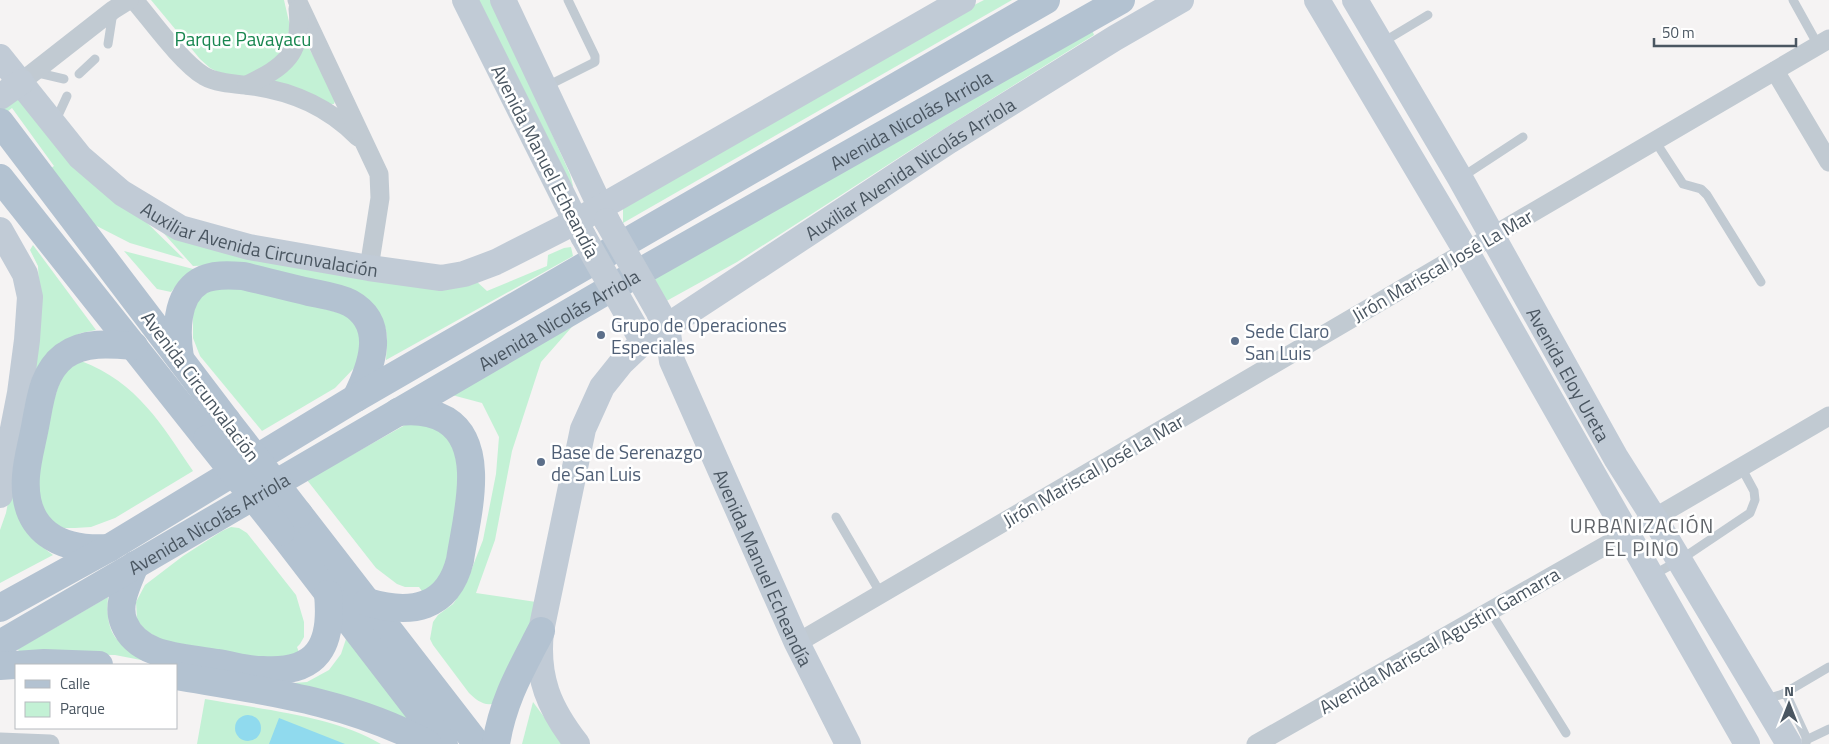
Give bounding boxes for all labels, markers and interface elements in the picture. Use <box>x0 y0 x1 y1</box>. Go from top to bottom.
scale bar <box>1654 15 1796 47</box>
text: 50 m <box>1662 21 1695 44</box>
park label: Parque Pavayacu <box>175 24 311 53</box>
street label: Avenida Manuel Echeandía <box>485 59 608 263</box>
street label: Avenida Nicolás Arriola <box>824 61 997 177</box>
street label: Auxiliar Avenida Nicolás Arriola <box>799 89 1021 247</box>
street label: Auxiliar Avenida Circunvalación <box>136 193 380 284</box>
street label: Jirón Mariscal José La Mar <box>1346 201 1538 329</box>
street label: Avenida Nicolás Arriola <box>472 261 645 377</box>
street label: Avenida Eloy Ureta <box>1520 301 1619 447</box>
street label: Avenida Circunvalación <box>135 305 267 467</box>
place label: Grupo de Operaciones Especiales <box>611 310 787 361</box>
place label: Sede Claro San Luis <box>1245 316 1329 367</box>
marker: Grupo de Operaciones Especiales <box>595 329 607 341</box>
marker: Sede Claro San Luis <box>1229 335 1241 347</box>
street label: Jirón Mariscal José La Mar <box>997 406 1189 534</box>
place label: Base de Serenazgo de San Luis <box>551 437 703 488</box>
marker: Base de Serenazgo de San Luis <box>535 456 547 468</box>
street label: Avenida Nicolás Arriola <box>122 464 295 581</box>
street label: Avenida Manuel Echeandía <box>707 464 821 671</box>
district label: URBANIZACIÓN EL PINO <box>1570 510 1714 564</box>
street label: Avenida Mariscal Agustin Gamarra <box>1313 559 1565 721</box>
legend <box>15 664 178 729</box>
text: Calle <box>60 672 90 695</box>
north arrow <box>1764 679 1814 729</box>
text: N <box>1784 680 1794 701</box>
text: Parque <box>60 697 105 720</box>

